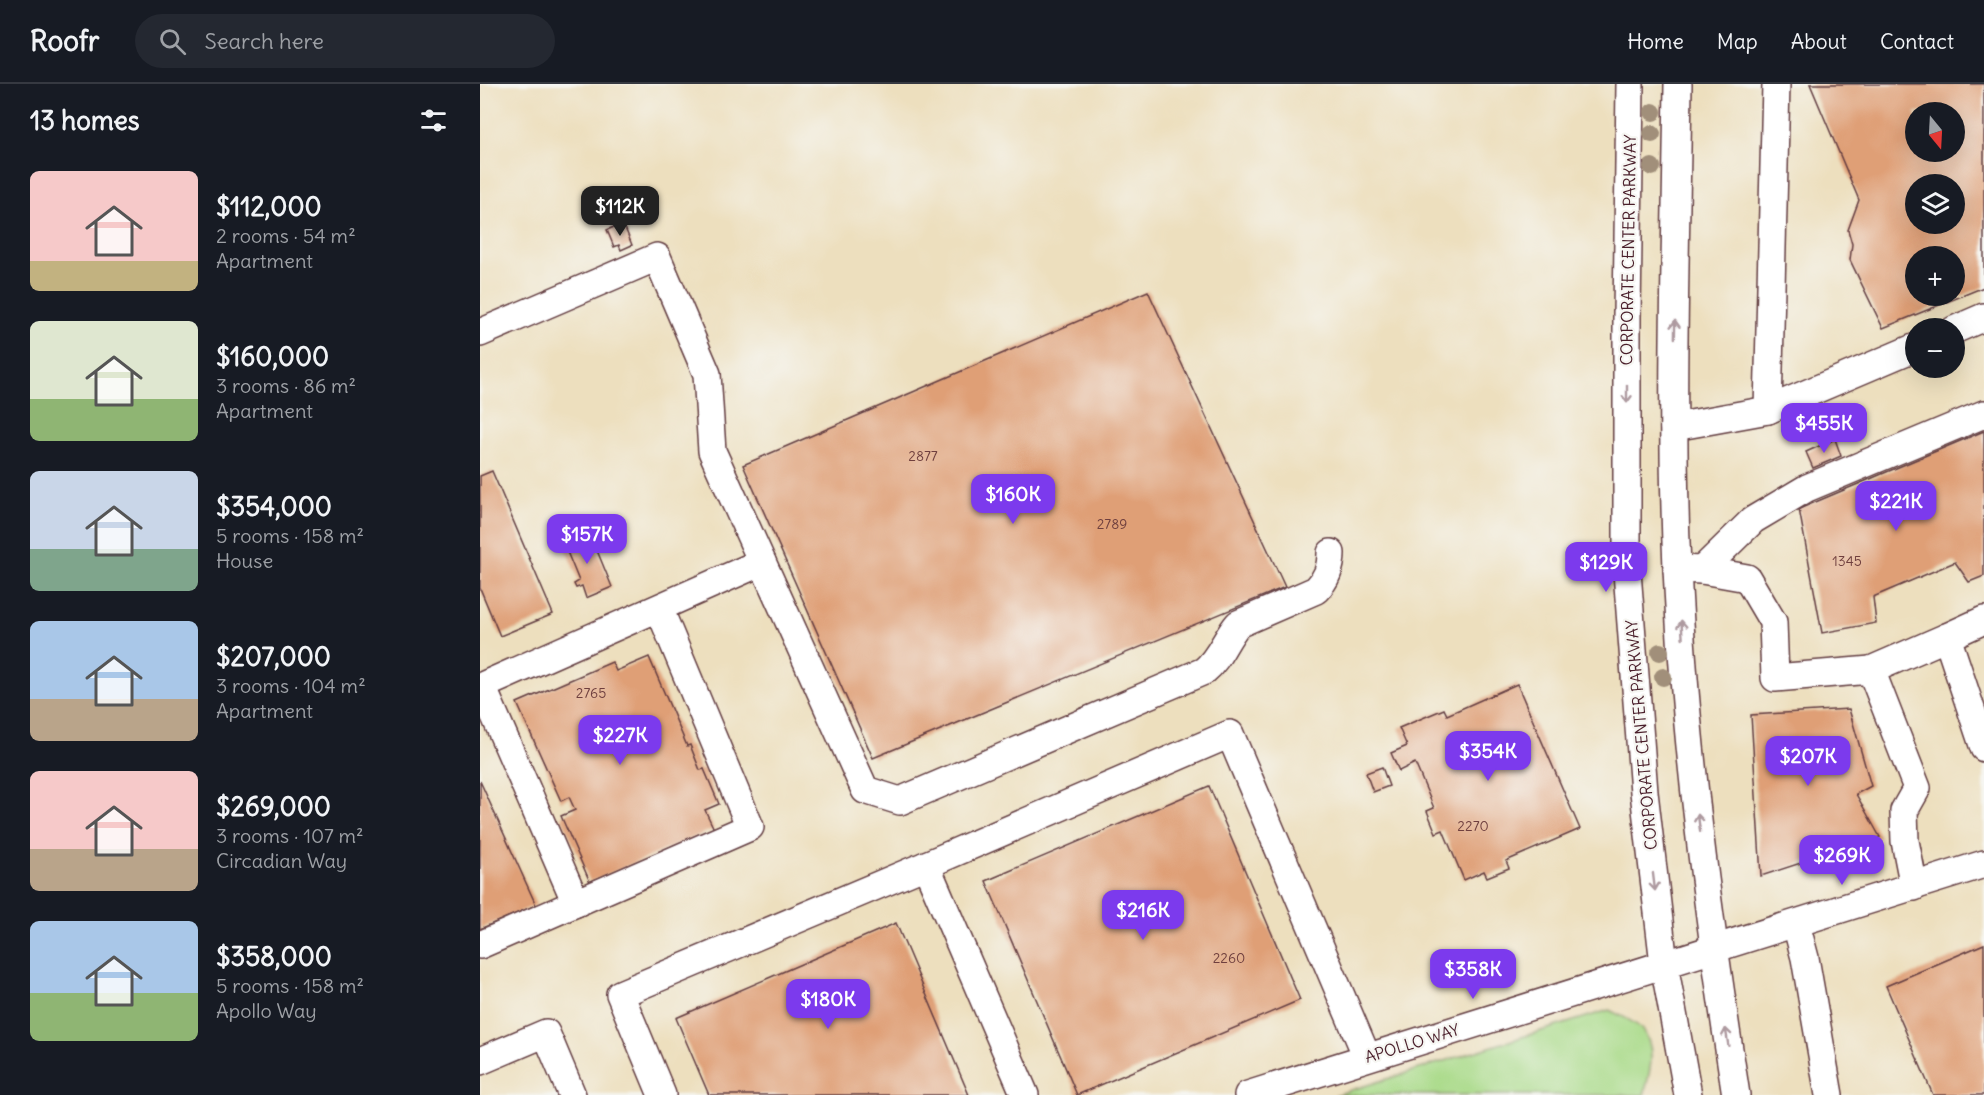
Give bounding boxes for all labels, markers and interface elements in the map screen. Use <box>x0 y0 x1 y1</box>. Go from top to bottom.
search box <box>135 14 555 68</box>
text: Roofr <box>30 23 99 59</box>
icon: search <box>156 25 189 58</box>
text: Search here <box>204 27 324 55</box>
text: Home <box>1627 28 1684 55</box>
text: Map <box>1717 28 1758 55</box>
text: About <box>1791 28 1847 55</box>
text: Contact <box>1880 28 1954 55</box>
north arrow <box>1905 102 1965 162</box>
map controls <box>1905 102 1965 378</box>
text: 13 homes <box>30 104 140 137</box>
icon: filters <box>417 104 450 137</box>
street label: CORPORATE CENTER PARKWAY <box>1616 134 1640 366</box>
button: layers <box>1905 174 1965 234</box>
pin: $112K <box>578 186 662 237</box>
text: $112,000 <box>216 190 322 223</box>
text: $112K <box>595 193 645 218</box>
icon: home <box>78 195 150 267</box>
text: 2 rooms · 54 m² <box>216 223 356 248</box>
button: + <box>1905 246 1965 306</box>
text: Apartment <box>216 248 313 273</box>
button: − <box>1905 318 1965 378</box>
one-way arrow <box>1669 320 1680 340</box>
text: $160,000 <box>216 340 329 373</box>
icon: home <box>78 345 150 417</box>
text: 3 rooms · 86 m² <box>216 373 356 398</box>
one-way arrow <box>1621 384 1633 404</box>
text: Apartment <box>216 398 313 423</box>
pin: $455K <box>1782 403 1866 454</box>
text: $455K <box>1795 410 1853 435</box>
house number: 2877 <box>908 447 938 465</box>
pin: $160K <box>971 474 1055 525</box>
text: $160K <box>985 481 1041 506</box>
pin: $221K <box>1854 481 1938 532</box>
text: $221K <box>1869 488 1923 513</box>
text: $354,000 <box>216 490 332 523</box>
icon: home <box>78 495 150 567</box>
pin: $157K <box>545 514 629 565</box>
house number: 2789 <box>1097 515 1127 533</box>
text: $157K <box>561 521 613 546</box>
text: 5 rooms · 158 m² <box>216 523 364 548</box>
pin: $129K <box>1564 542 1648 593</box>
text: House <box>216 548 273 573</box>
text: $129K <box>1579 549 1633 574</box>
house number: 1345 <box>1832 552 1862 570</box>
street label: CORPORATE CENTER PARKWAY <box>1621 619 1661 851</box>
one-way arrow <box>1676 619 1687 639</box>
text: $207,000 <box>216 640 331 673</box>
icon: home <box>78 645 150 717</box>
text: 3 rooms · 104 m² <box>216 673 366 698</box>
house number: 2765 <box>576 684 606 702</box>
text: Apartment <box>216 698 313 723</box>
pin: $227K <box>578 715 662 766</box>
text: $227K <box>592 722 648 747</box>
pin: $354K <box>1446 731 1530 782</box>
pin: $207K <box>1766 736 1850 787</box>
text: $354K <box>1459 738 1517 763</box>
text: $207K <box>1779 743 1837 768</box>
text: $269,000 <box>216 790 331 823</box>
icon: home <box>78 795 150 867</box>
one-way arrow <box>1693 814 1704 834</box>
house number: 2270 <box>1457 817 1489 835</box>
text: 3 rooms · 107 m² <box>216 823 364 848</box>
pin: $269K <box>1800 835 1884 886</box>
text: $269K <box>1813 842 1871 867</box>
text: Circadian Way <box>216 848 347 873</box>
one-way arrow <box>1649 872 1660 892</box>
pin: $216K <box>1101 890 1185 941</box>
text: $216K <box>1116 897 1170 922</box>
text: $358,000 <box>216 940 332 973</box>
icon: home <box>78 945 150 1017</box>
house number: 2260 <box>1213 949 1245 967</box>
pin: $358K <box>1431 949 1515 1000</box>
text: $358K <box>1444 956 1502 981</box>
text: 5 rooms · 158 m² <box>216 973 364 998</box>
pin: $180K <box>786 979 870 1030</box>
text: $180K <box>800 986 856 1011</box>
text: Apollo Way <box>216 998 317 1023</box>
street label: APOLLO WAY <box>1362 1019 1462 1067</box>
one-way arrow <box>1722 1028 1733 1048</box>

